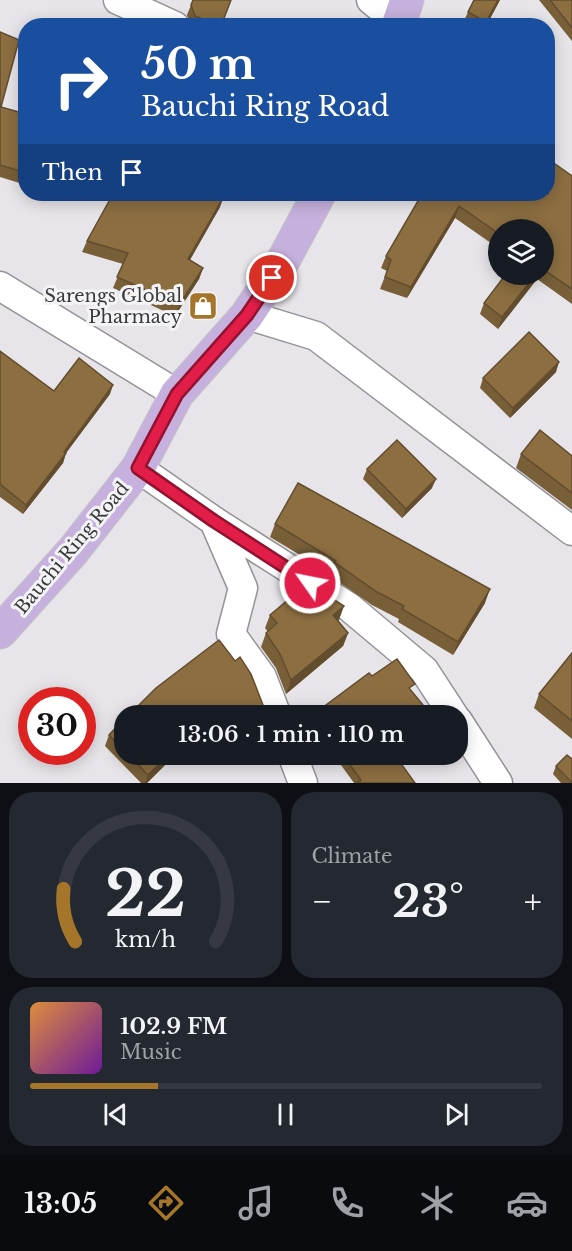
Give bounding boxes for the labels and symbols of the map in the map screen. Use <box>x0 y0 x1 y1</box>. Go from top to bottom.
pin <box>246 252 297 303</box>
place label: Sarengs Global Pharmacy <box>44 285 182 328</box>
shop icon: Sarengs Global Pharmacy <box>187 290 219 322</box>
street label: Bauchi Ring Road <box>10 478 134 618</box>
position arrow <box>278 551 342 615</box>
speed limit sign: 30 <box>18 687 96 765</box>

